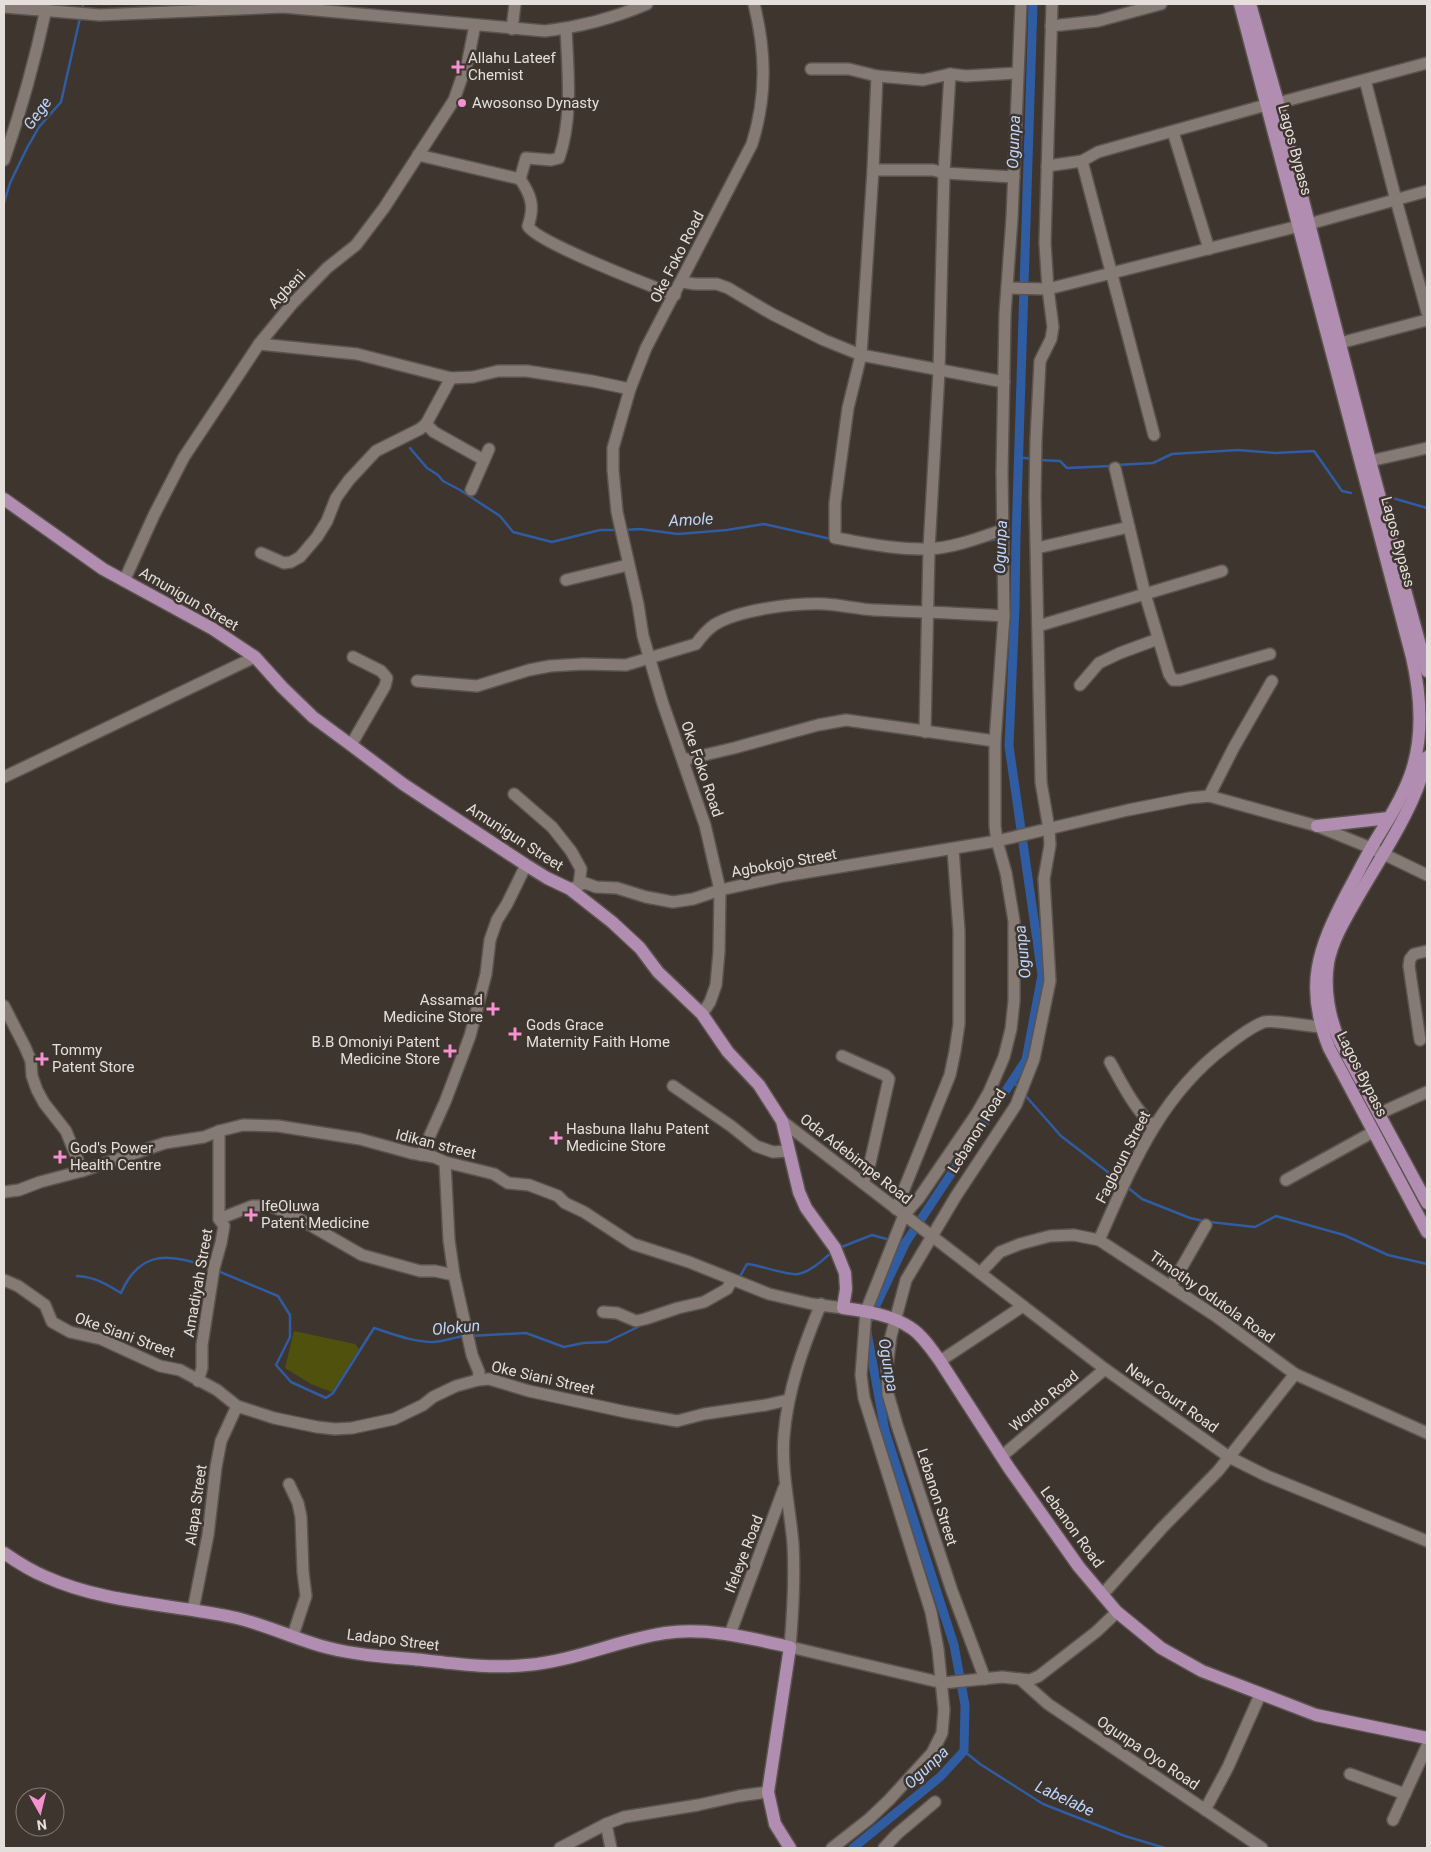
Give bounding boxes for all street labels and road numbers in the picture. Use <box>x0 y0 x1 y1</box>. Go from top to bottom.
street label: Lagos Bypass <box>1274 103 1316 197</box>
street label: Oke Foko Road <box>646 208 708 306</box>
street label: Agbeni <box>265 266 309 312</box>
street label: Lagos Bypass <box>1377 495 1419 589</box>
street label: Amunigun Street <box>136 563 242 635</box>
street label: Oke Foko Road <box>677 719 727 819</box>
street label: Amunigun Street <box>463 799 567 875</box>
street label: Agbokojo Street <box>730 845 838 881</box>
street label: Lagos Bypass <box>1333 1028 1391 1120</box>
street label: Lebanon Road <box>944 1086 1010 1176</box>
street label: Fagboun Street <box>1092 1108 1154 1206</box>
street label: Oda Adebimpe Road <box>797 1110 915 1208</box>
street label: Idikan street <box>394 1125 478 1163</box>
street label: Amadiyah Street <box>180 1227 216 1339</box>
street label: Timothy Odutola Road <box>1146 1247 1278 1347</box>
street label: Oke Siani Street <box>72 1309 178 1362</box>
street label: Oke Siani Street <box>490 1357 596 1399</box>
street label: New Court Road <box>1122 1359 1222 1437</box>
street label: Wondo Road <box>1006 1367 1082 1435</box>
street label: Lebanon Street <box>913 1446 961 1548</box>
street label: Alapa Street <box>181 1463 211 1547</box>
street label: Lebanon Road <box>1037 1483 1107 1571</box>
street label: Ifeleye Road <box>721 1513 767 1595</box>
street label: Ladapo Street <box>346 1625 440 1655</box>
street label: Ogunpa Oyo Road <box>1093 1712 1203 1794</box>

